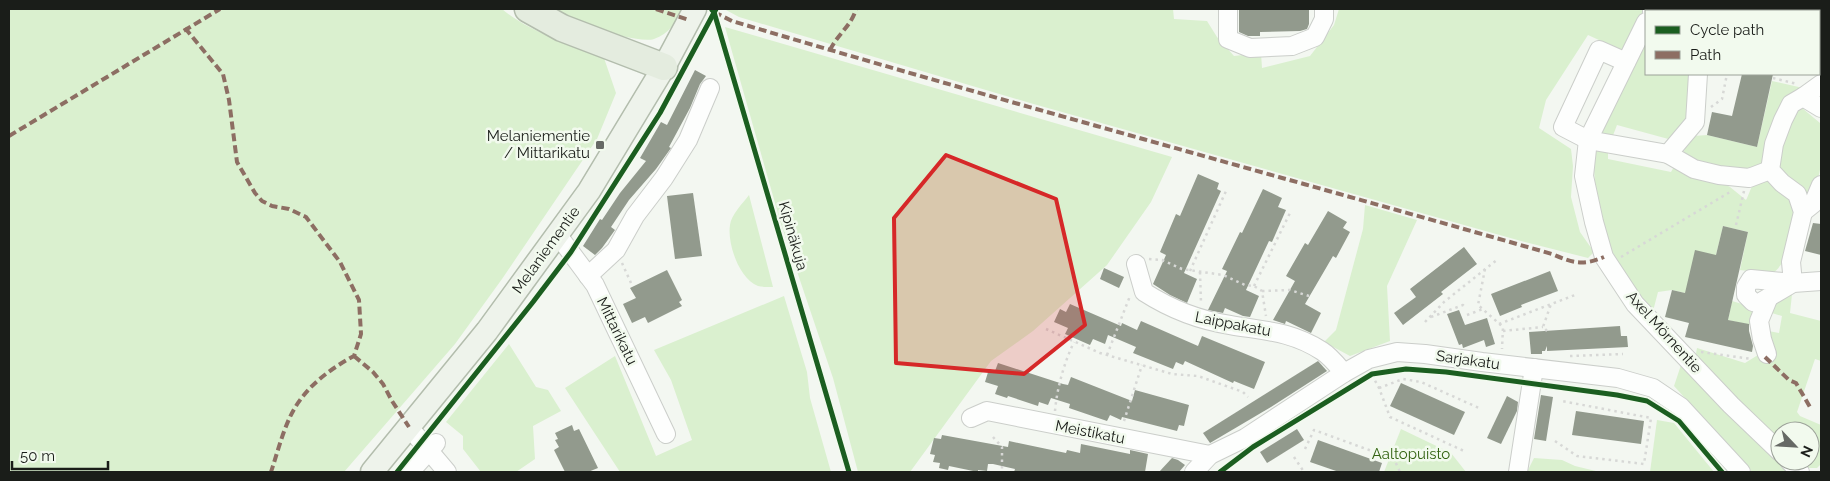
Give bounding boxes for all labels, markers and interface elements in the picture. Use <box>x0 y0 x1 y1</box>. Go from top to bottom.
legend <box>1645 10 1820 75</box>
text: Cycle path <box>1690 21 1764 39</box>
text: Path <box>1690 46 1721 64</box>
place label: Melaniementie / Mittarikatu <box>487 127 590 162</box>
marker: Melaniementie / Mittarikatu <box>594 139 606 151</box>
street label: Kipinäkuja <box>775 199 811 273</box>
street label: Melaniementie <box>508 203 584 297</box>
street label: Axel Mörnentie <box>1622 287 1706 377</box>
street label: Mittarikatu <box>593 294 641 368</box>
street label: Laippakatu <box>1194 308 1273 340</box>
street label: Sarjakatu <box>1435 347 1501 373</box>
street label: Meistikatu <box>1054 416 1126 448</box>
north arrow <box>1770 421 1820 471</box>
scale bar <box>12 438 109 470</box>
text: N <box>1797 443 1816 460</box>
park label: Aaltopuisto <box>1372 445 1450 463</box>
text: 50 m <box>20 447 55 465</box>

